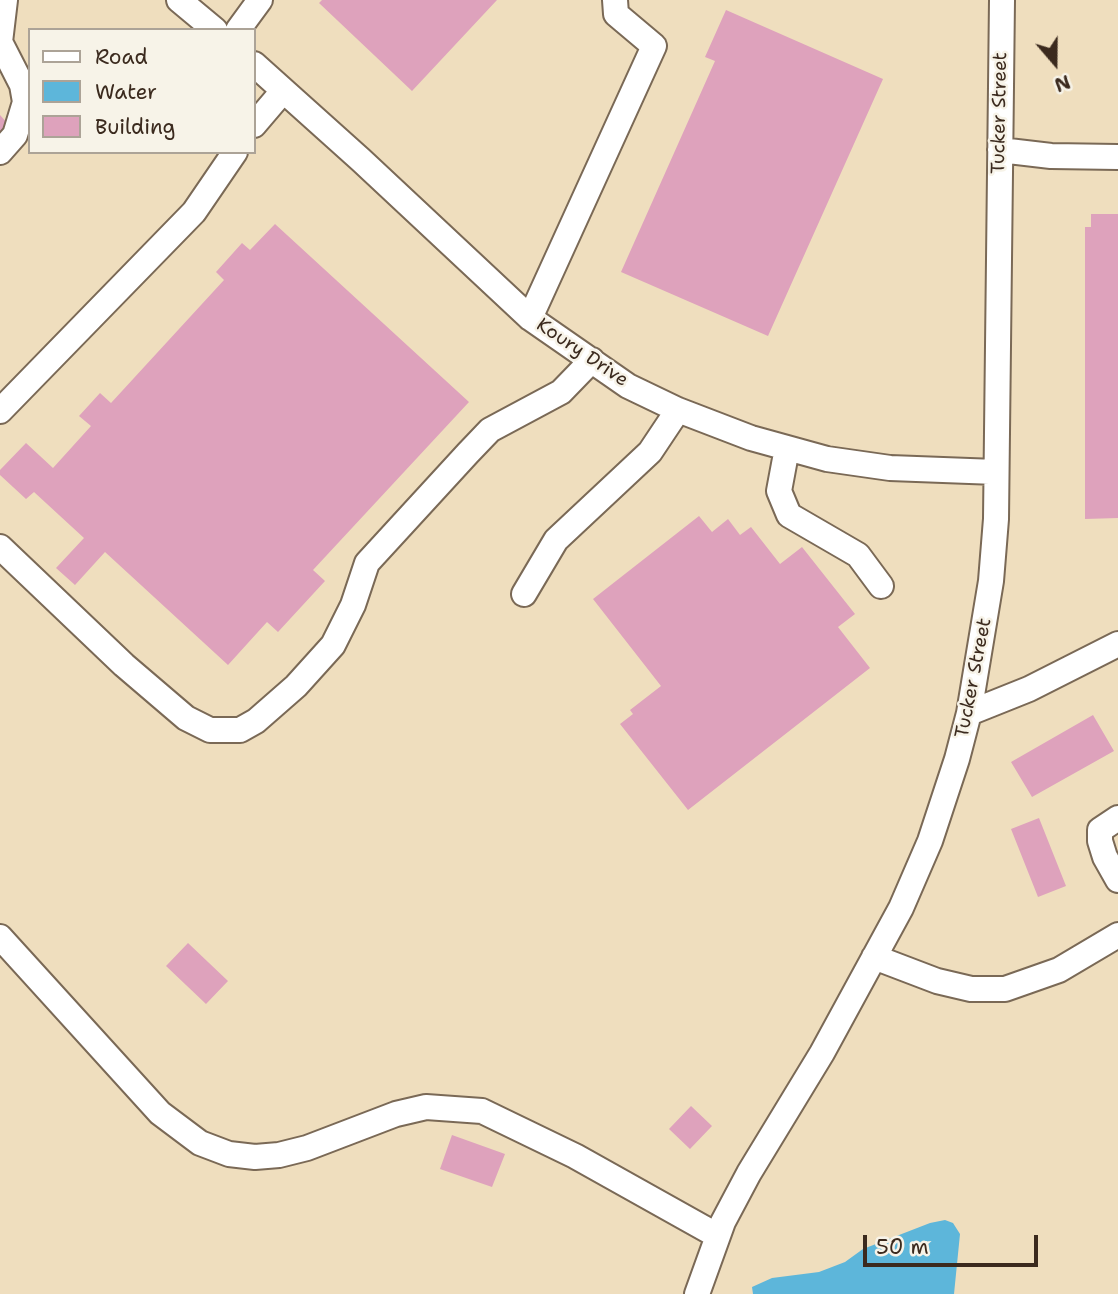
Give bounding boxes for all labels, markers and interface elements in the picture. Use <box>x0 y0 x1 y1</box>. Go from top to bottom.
legend <box>28 28 256 154</box>
north arrow <box>1020 28 1090 98</box>
text: Road <box>95 43 148 71</box>
street label: Tucker Street <box>988 52 1012 174</box>
text: N <box>1051 69 1074 98</box>
text: Water <box>95 78 157 106</box>
text: Building <box>95 113 175 141</box>
street label: Koury Drive <box>532 314 632 392</box>
street label: Tucker Street <box>951 616 997 740</box>
scale bar <box>866 1220 1041 1264</box>
text: 50 m <box>876 1233 929 1261</box>

